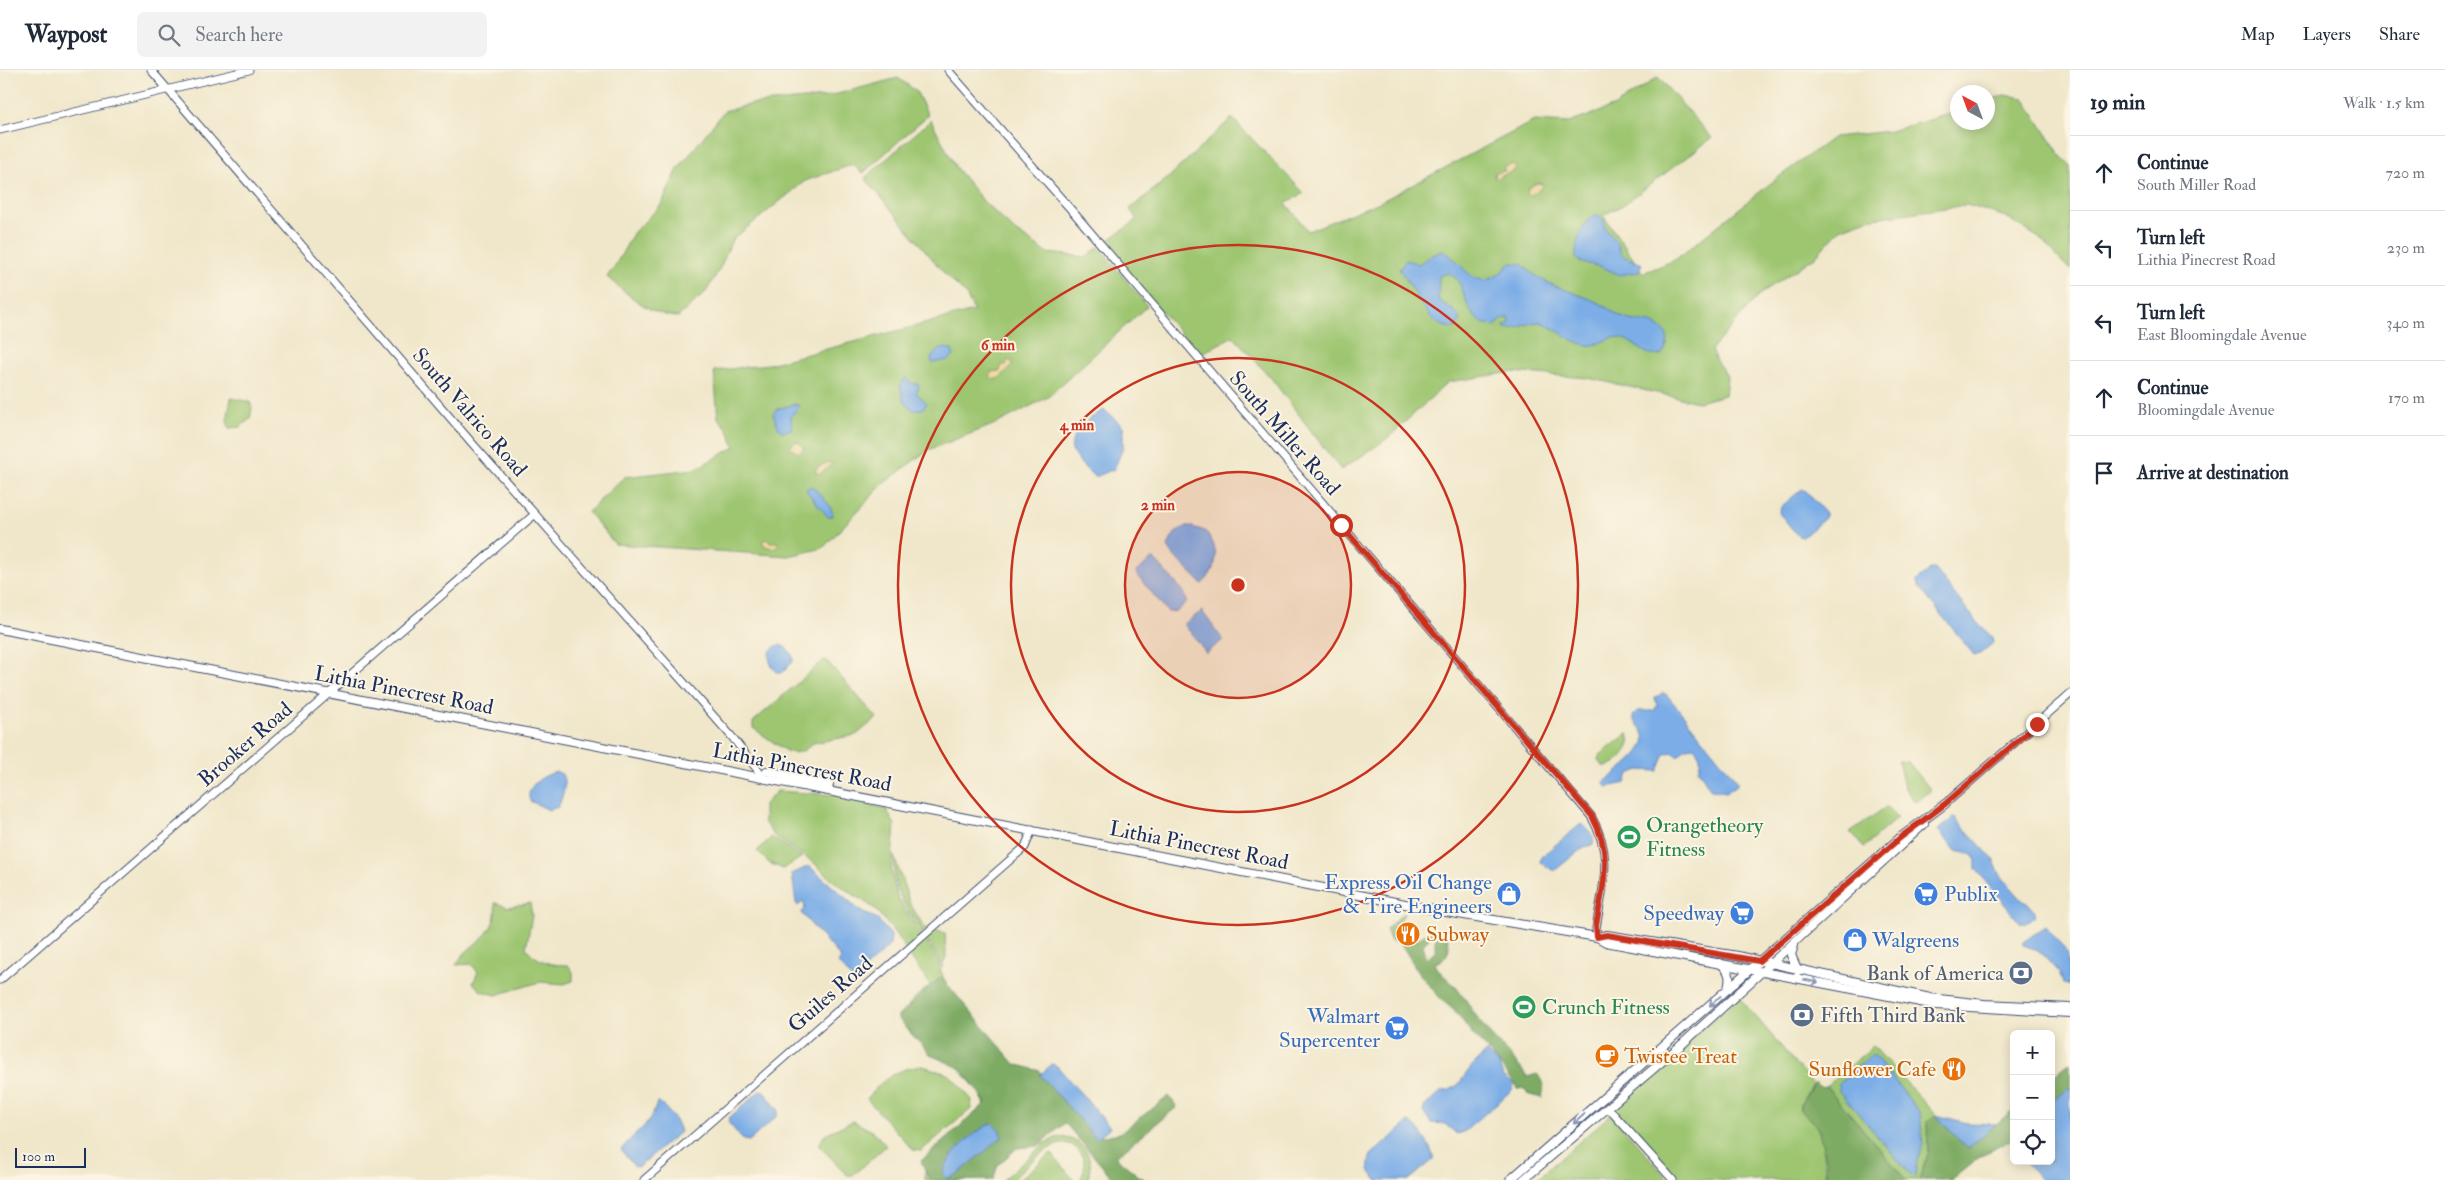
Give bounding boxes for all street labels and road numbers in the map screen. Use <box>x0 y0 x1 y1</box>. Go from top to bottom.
street label: South Valrico Road <box>406 342 533 483</box>
street label: South Miller Road <box>1223 365 1347 502</box>
street label: Lithia Pinecrest Road <box>312 660 496 721</box>
street label: Brooker Road <box>193 696 299 793</box>
street label: Lithia Pinecrest Road <box>710 737 894 798</box>
street label: Lithia Pinecrest Road <box>1107 815 1291 876</box>
street label: Guiles Road <box>782 950 879 1039</box>

